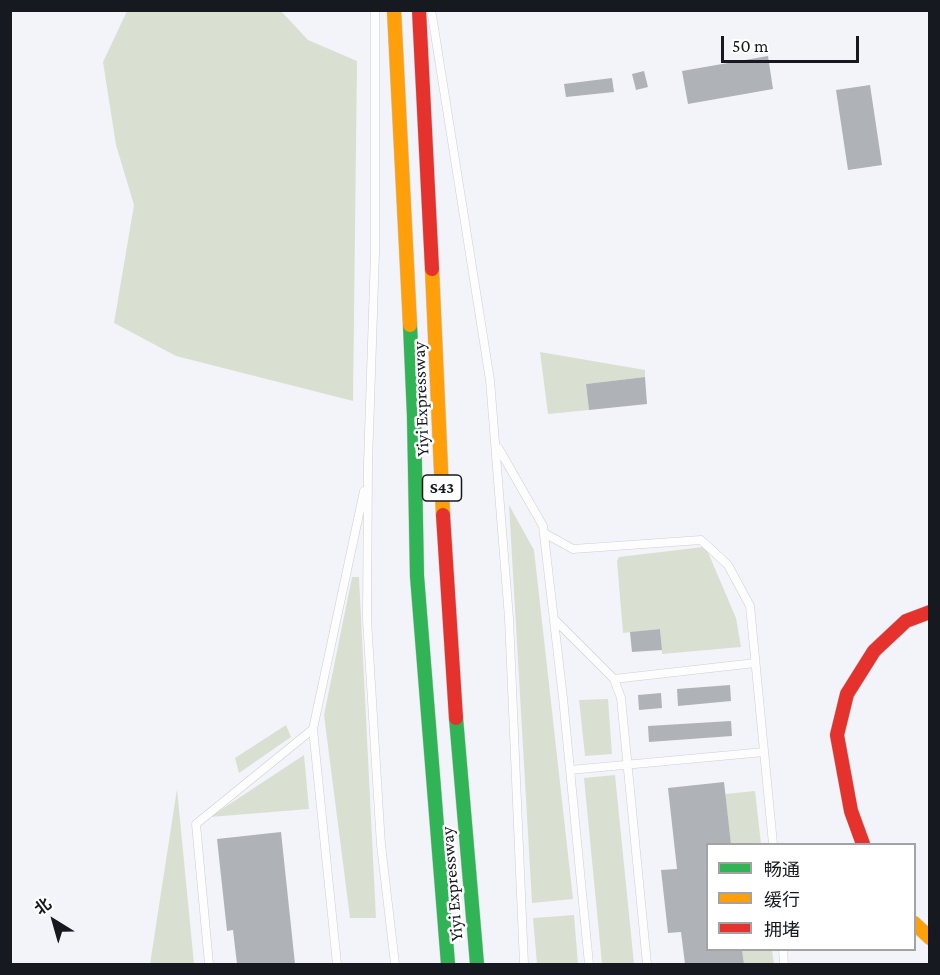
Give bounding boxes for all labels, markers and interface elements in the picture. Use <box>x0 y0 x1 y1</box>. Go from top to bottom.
scale bar <box>724 24 862 62</box>
text: 50 m <box>732 36 769 56</box>
street label: Yiyi Expressway <box>408 341 434 457</box>
road number: S43 <box>422 475 462 501</box>
street label: Yiyi Expressway <box>436 826 468 942</box>
legend <box>706 843 916 951</box>
text: 畅通 <box>764 860 800 880</box>
text: 缓行 <box>764 890 800 910</box>
north arrow <box>24 891 84 951</box>
text: 北 <box>31 895 54 918</box>
text: 拥堵 <box>764 920 800 940</box>

